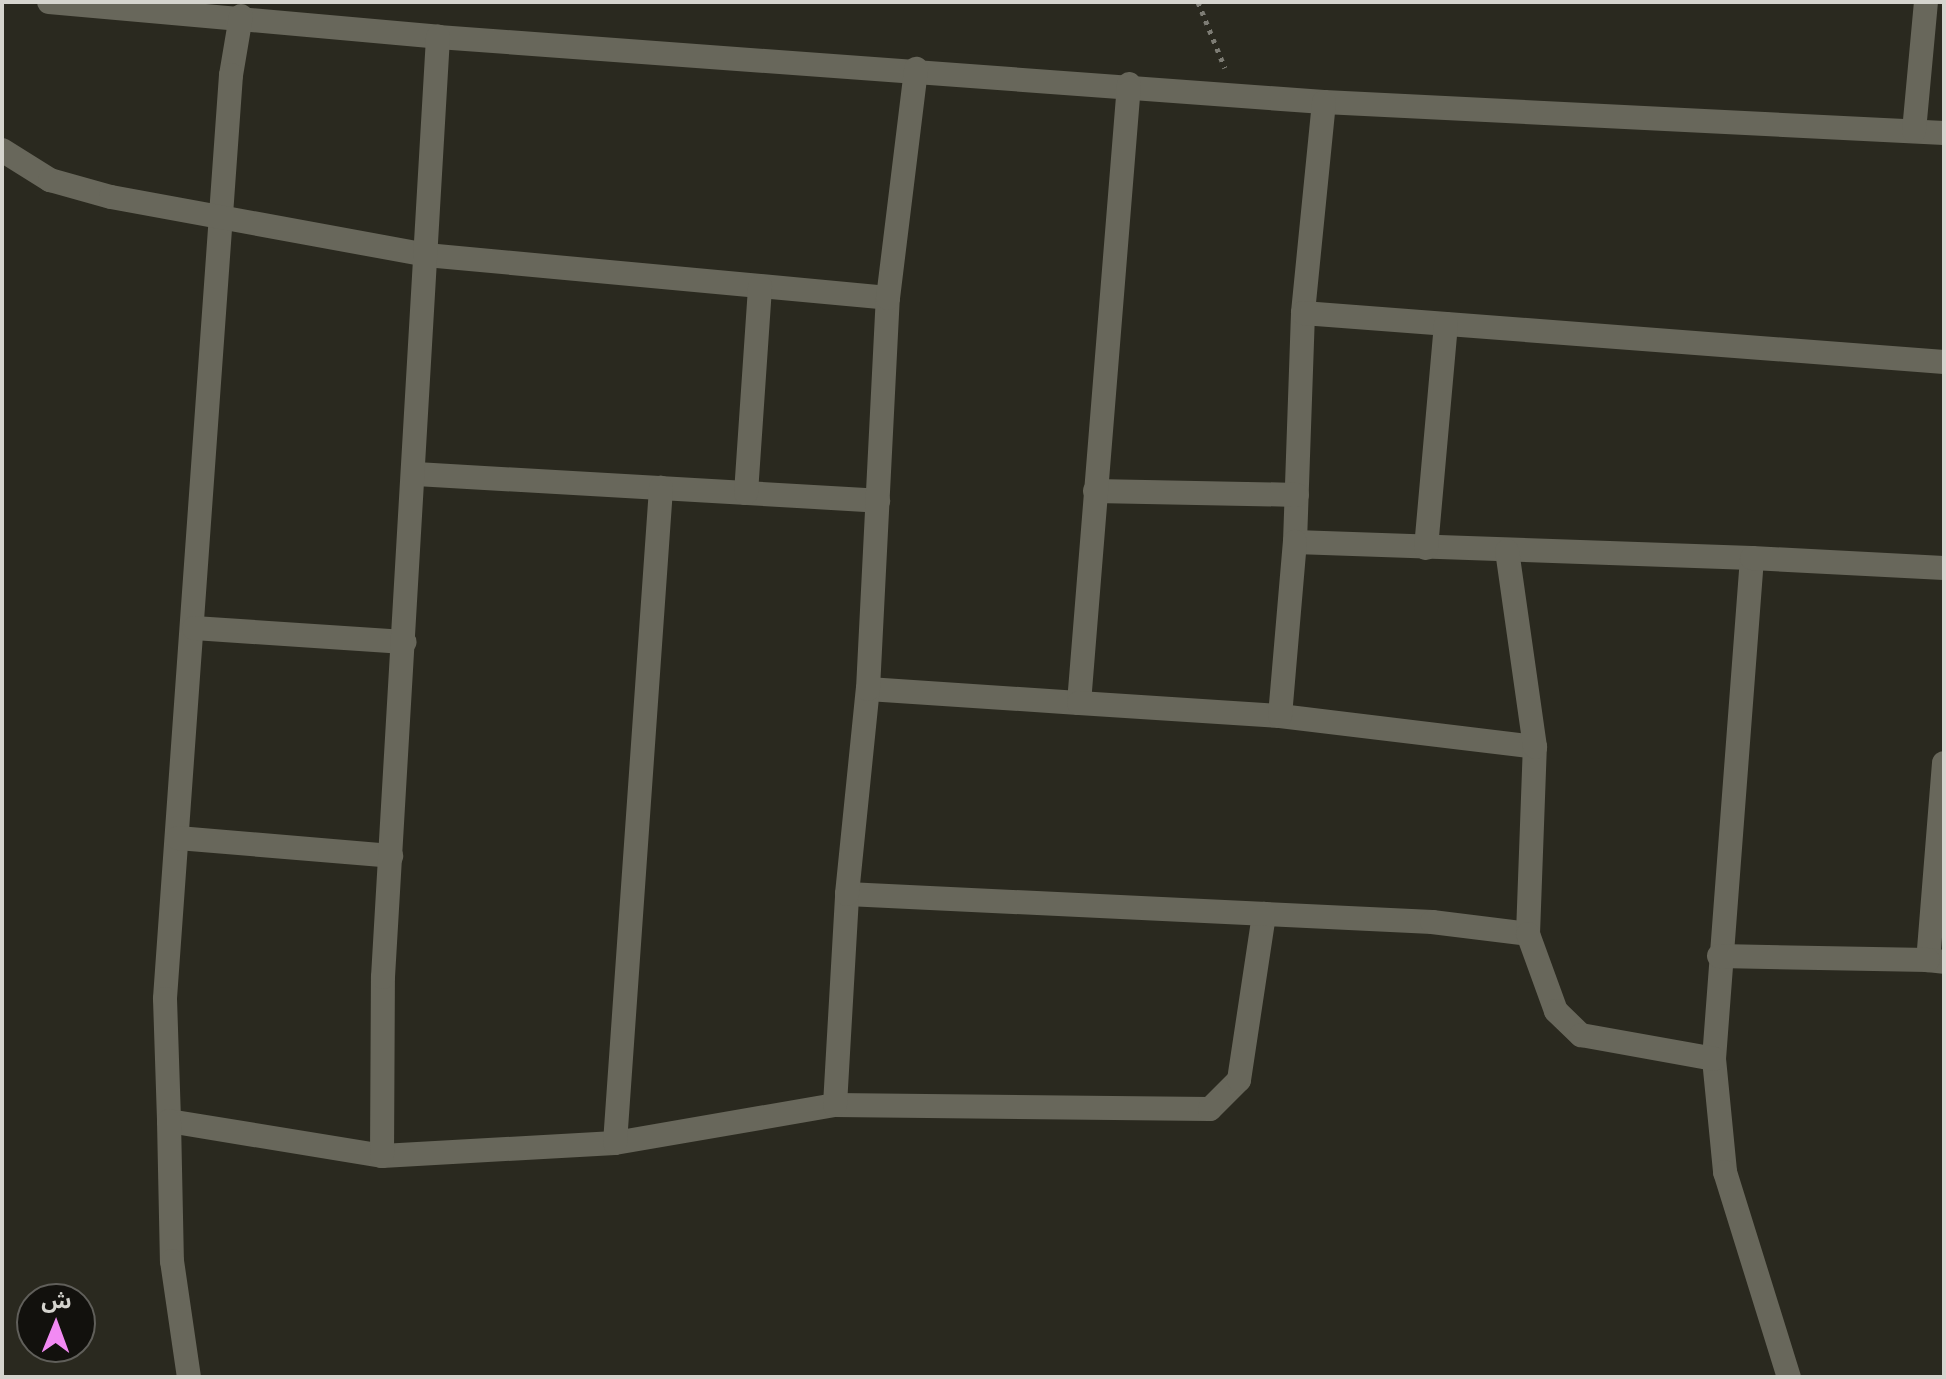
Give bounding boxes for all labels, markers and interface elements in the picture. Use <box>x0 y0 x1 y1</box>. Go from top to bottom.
north arrow <box>16 1283 96 1363</box>
text: ش <box>41 1288 72 1313</box>

